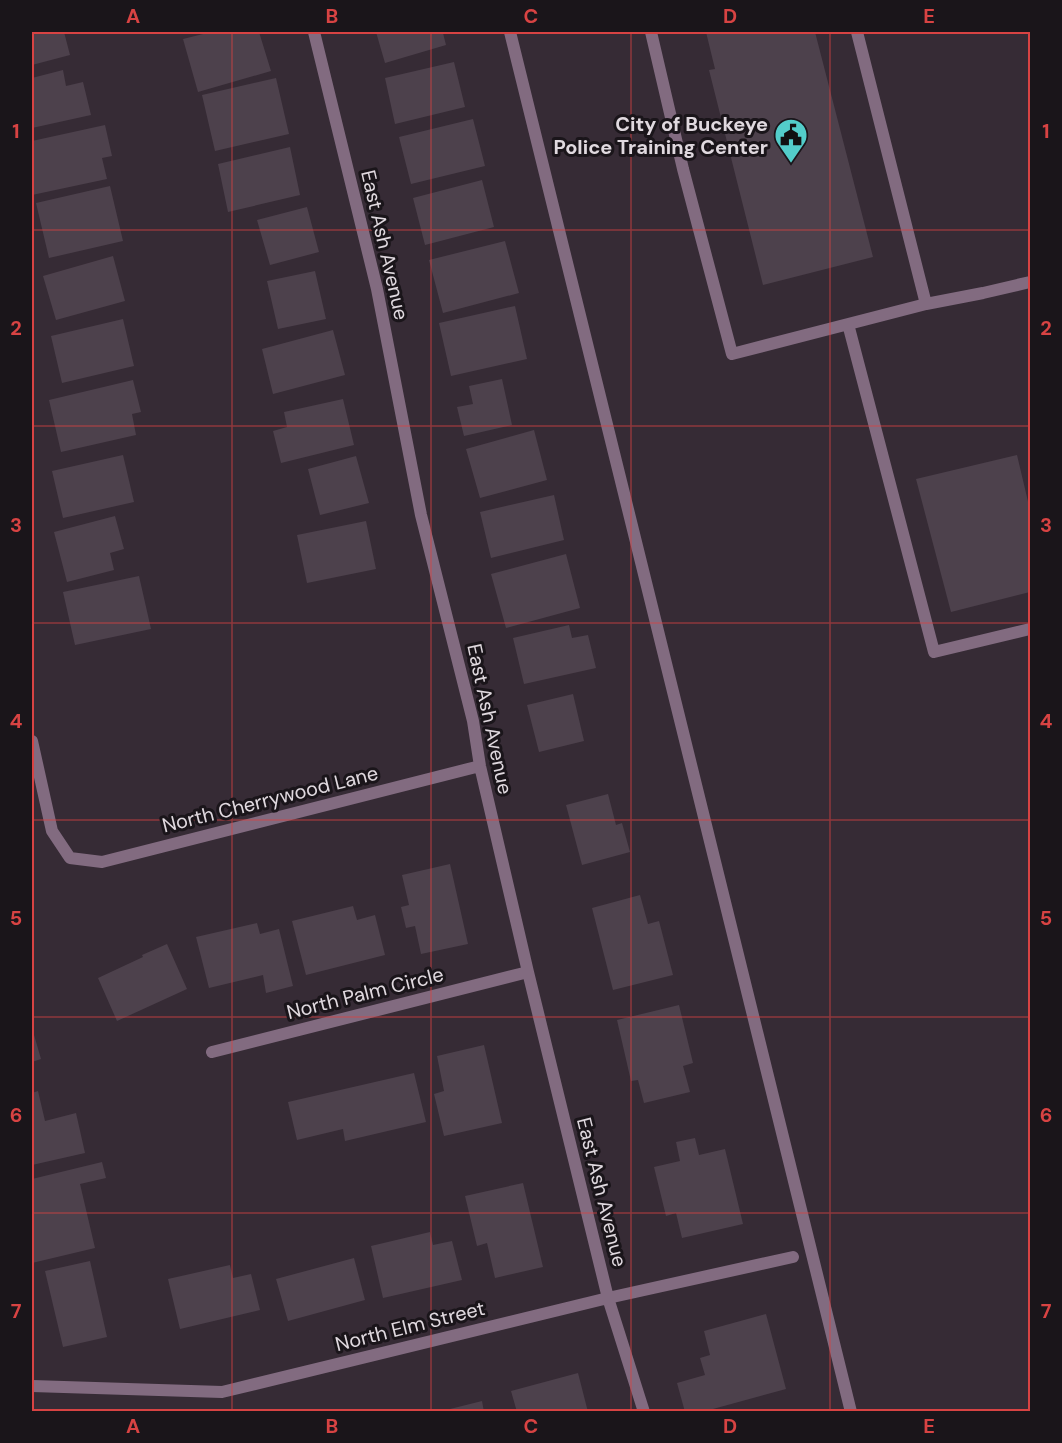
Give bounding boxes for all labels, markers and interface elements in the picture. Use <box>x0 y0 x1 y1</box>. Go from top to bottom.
text: A <box>126 3 140 29</box>
text: B <box>326 3 338 29</box>
text: C <box>524 3 538 29</box>
text: D <box>723 3 737 29</box>
text: E <box>923 3 935 29</box>
place label: City of Buckeye Police Training Center <box>553 111 768 160</box>
public building icon: City of Buckeye Police Training Center <box>773 117 809 164</box>
text: 1 <box>12 118 20 144</box>
text: 1 <box>1042 118 1050 144</box>
street label: East Ash Avenue <box>355 168 415 322</box>
text: 2 <box>10 315 22 341</box>
text: 2 <box>1040 315 1052 341</box>
text: 3 <box>10 512 22 538</box>
text: 3 <box>1040 512 1052 538</box>
street label: East Ash Avenue <box>461 641 519 797</box>
text: 4 <box>10 708 23 734</box>
text: 4 <box>1040 708 1053 734</box>
street label: North Cherrywood Lane <box>159 760 381 838</box>
text: 5 <box>10 905 22 931</box>
text: 5 <box>1040 905 1052 931</box>
street label: North Palm Circle <box>284 961 446 1025</box>
text: 6 <box>10 1102 22 1128</box>
text: 6 <box>1040 1102 1052 1128</box>
street label: East Ash Avenue <box>571 1115 633 1269</box>
street label: North Elm Street <box>332 1295 488 1357</box>
text: 7 <box>11 1298 22 1324</box>
text: 7 <box>1041 1298 1052 1324</box>
text: A <box>126 1413 140 1439</box>
text: B <box>326 1413 338 1439</box>
text: C <box>524 1413 538 1439</box>
text: D <box>723 1413 737 1439</box>
text: E <box>923 1413 935 1439</box>

